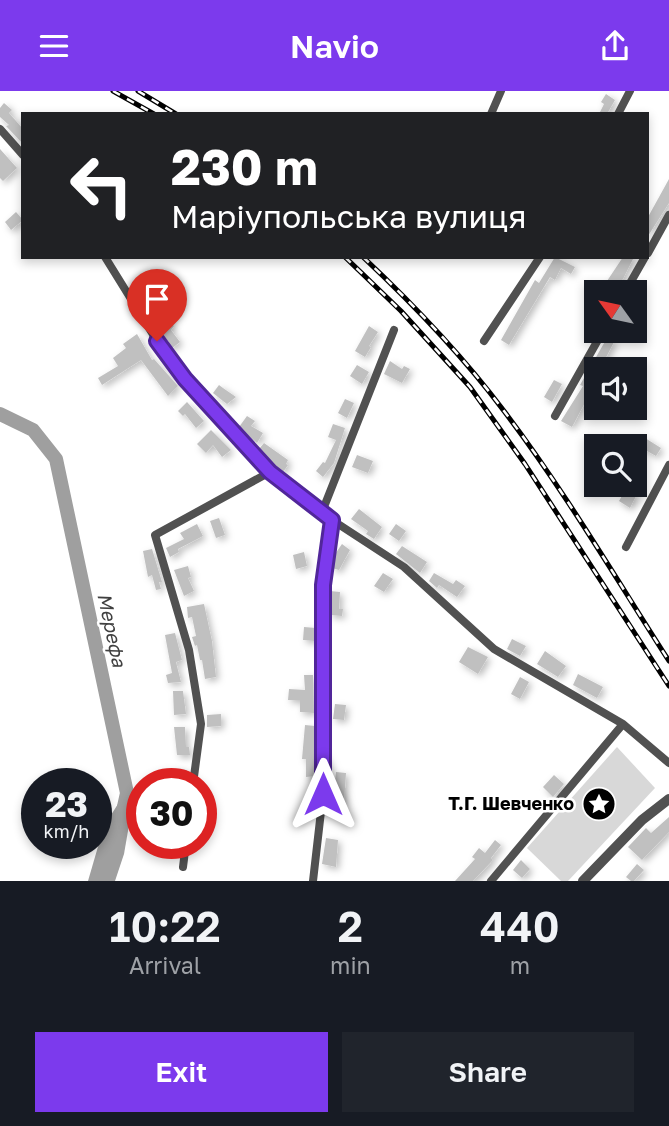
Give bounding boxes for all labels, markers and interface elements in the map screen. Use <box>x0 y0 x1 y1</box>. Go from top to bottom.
icon: menu <box>35 27 73 65</box>
text: Navio <box>290 27 379 65</box>
icon: share <box>596 27 634 65</box>
text: 230 m <box>171 137 318 196</box>
icon: left <box>56 140 147 231</box>
text: Маріупольська вулиця <box>171 197 526 235</box>
pin <box>127 269 187 341</box>
icon: arrive <box>138 280 176 318</box>
north arrow <box>584 280 648 343</box>
map controls <box>584 280 647 497</box>
button: sound <box>584 357 647 420</box>
button: search <box>584 434 647 497</box>
water label: Мерефа <box>93 591 132 670</box>
position arrow <box>286 757 360 831</box>
speed limit sign: 30 <box>126 768 217 859</box>
text: 23 <box>45 783 88 825</box>
place icon: Т.Г. Шевченко <box>580 785 618 823</box>
place label: Т.Г. Шевченко <box>448 792 574 814</box>
text: km/h <box>44 820 89 842</box>
text: 10:22 <box>109 901 221 951</box>
text: 2 <box>338 901 363 951</box>
text: 440 <box>480 901 560 951</box>
text: Arrival <box>129 951 201 979</box>
text: min <box>330 951 371 979</box>
text: m <box>510 951 530 979</box>
button: Exit <box>35 1032 328 1112</box>
button: Share <box>342 1032 634 1112</box>

